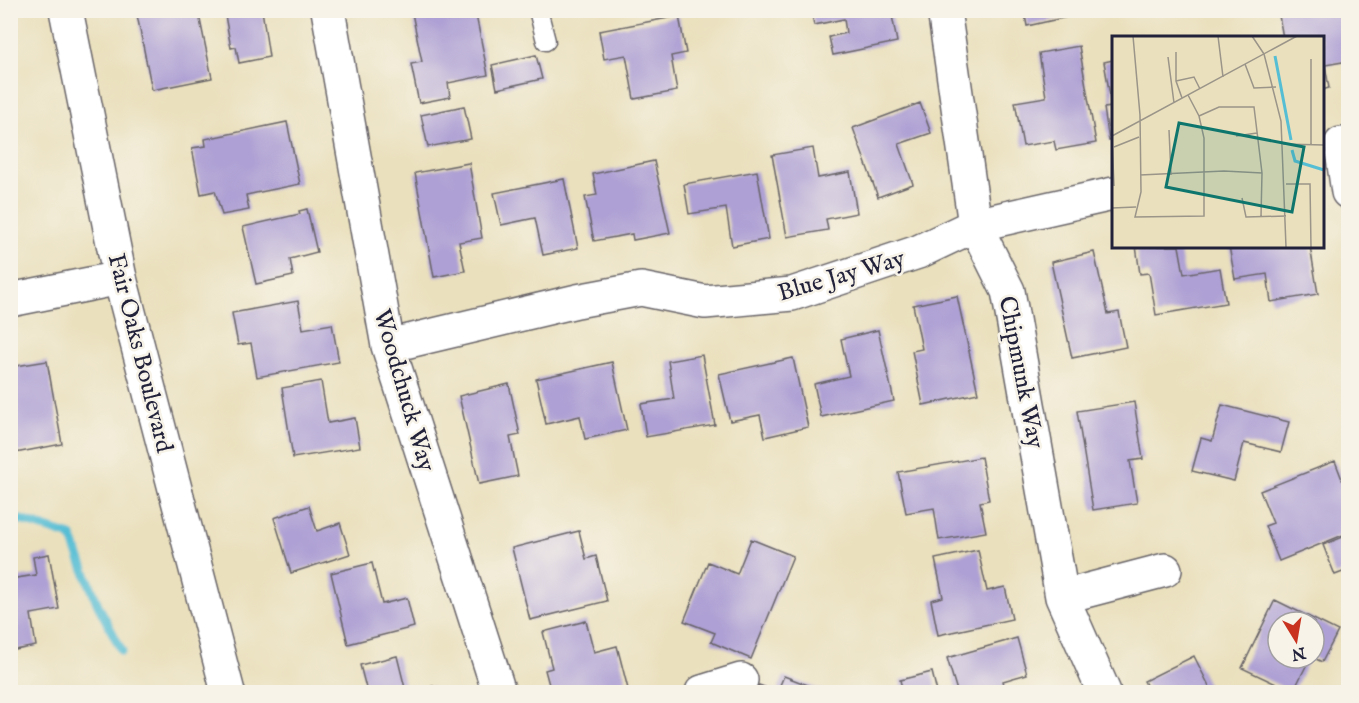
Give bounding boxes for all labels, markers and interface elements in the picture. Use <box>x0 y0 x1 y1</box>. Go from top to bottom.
inset map <box>1112 36 1323 248</box>
street label: Blue Jay Way <box>774 243 909 309</box>
street label: Fair Oaks Boulevard <box>100 251 179 456</box>
street label: Chipmunk Way <box>991 294 1050 451</box>
street label: Woodchuck Way <box>366 306 442 475</box>
north arrow <box>1266 610 1326 670</box>
text: N <box>1290 641 1308 664</box>

